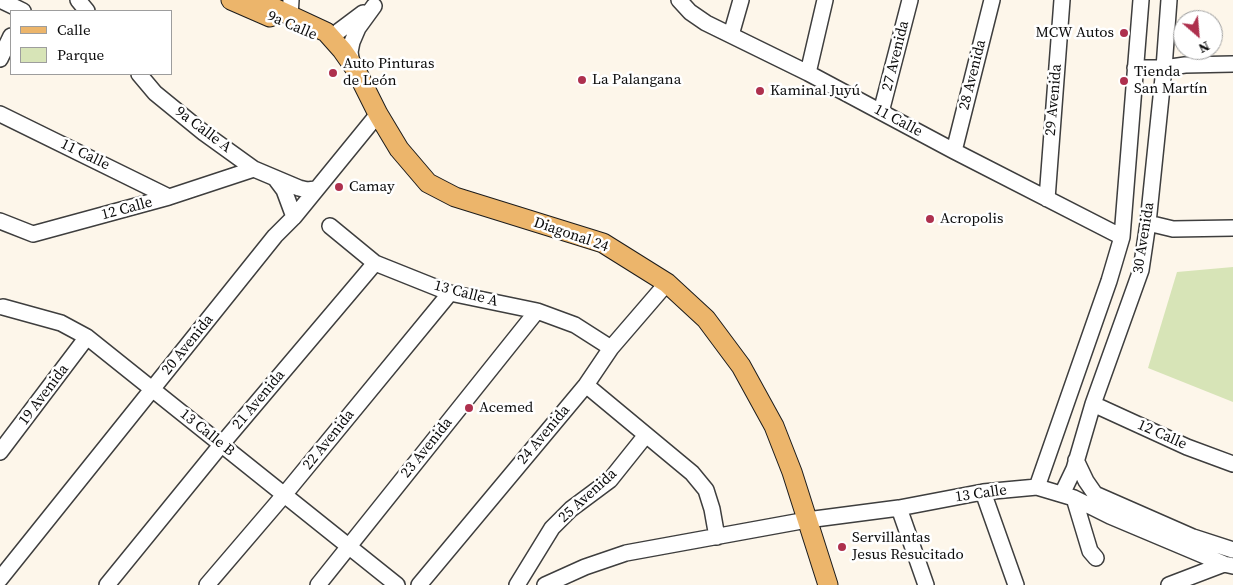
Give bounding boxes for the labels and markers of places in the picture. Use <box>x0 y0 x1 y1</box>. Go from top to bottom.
place label: MCW Autos <box>1036 24 1114 42</box>
marker: MCW Autos <box>1118 27 1130 39</box>
place label: Auto Pinturas de León <box>343 55 434 90</box>
place label: Tienda San Martín <box>1134 63 1208 98</box>
marker: Auto Pinturas de León <box>327 67 339 79</box>
place label: La Palangana <box>592 71 681 89</box>
marker: La Palangana <box>576 74 588 86</box>
marker: Tienda San Martín <box>1118 75 1130 87</box>
place label: Kaminal Juyú <box>770 82 860 100</box>
marker: Kaminal Juyú <box>754 85 766 97</box>
place label: Camay <box>349 178 395 196</box>
marker: Camay <box>333 181 345 193</box>
place label: Acropolis <box>940 210 1004 228</box>
marker: Acropolis <box>924 213 936 225</box>
place label: Acemed <box>479 399 533 417</box>
marker: Acemed <box>463 402 475 414</box>
place label: Servillantas Jesus Resucitado <box>852 529 964 564</box>
marker: Servillantas Jesus Resucitado <box>836 541 848 553</box>

